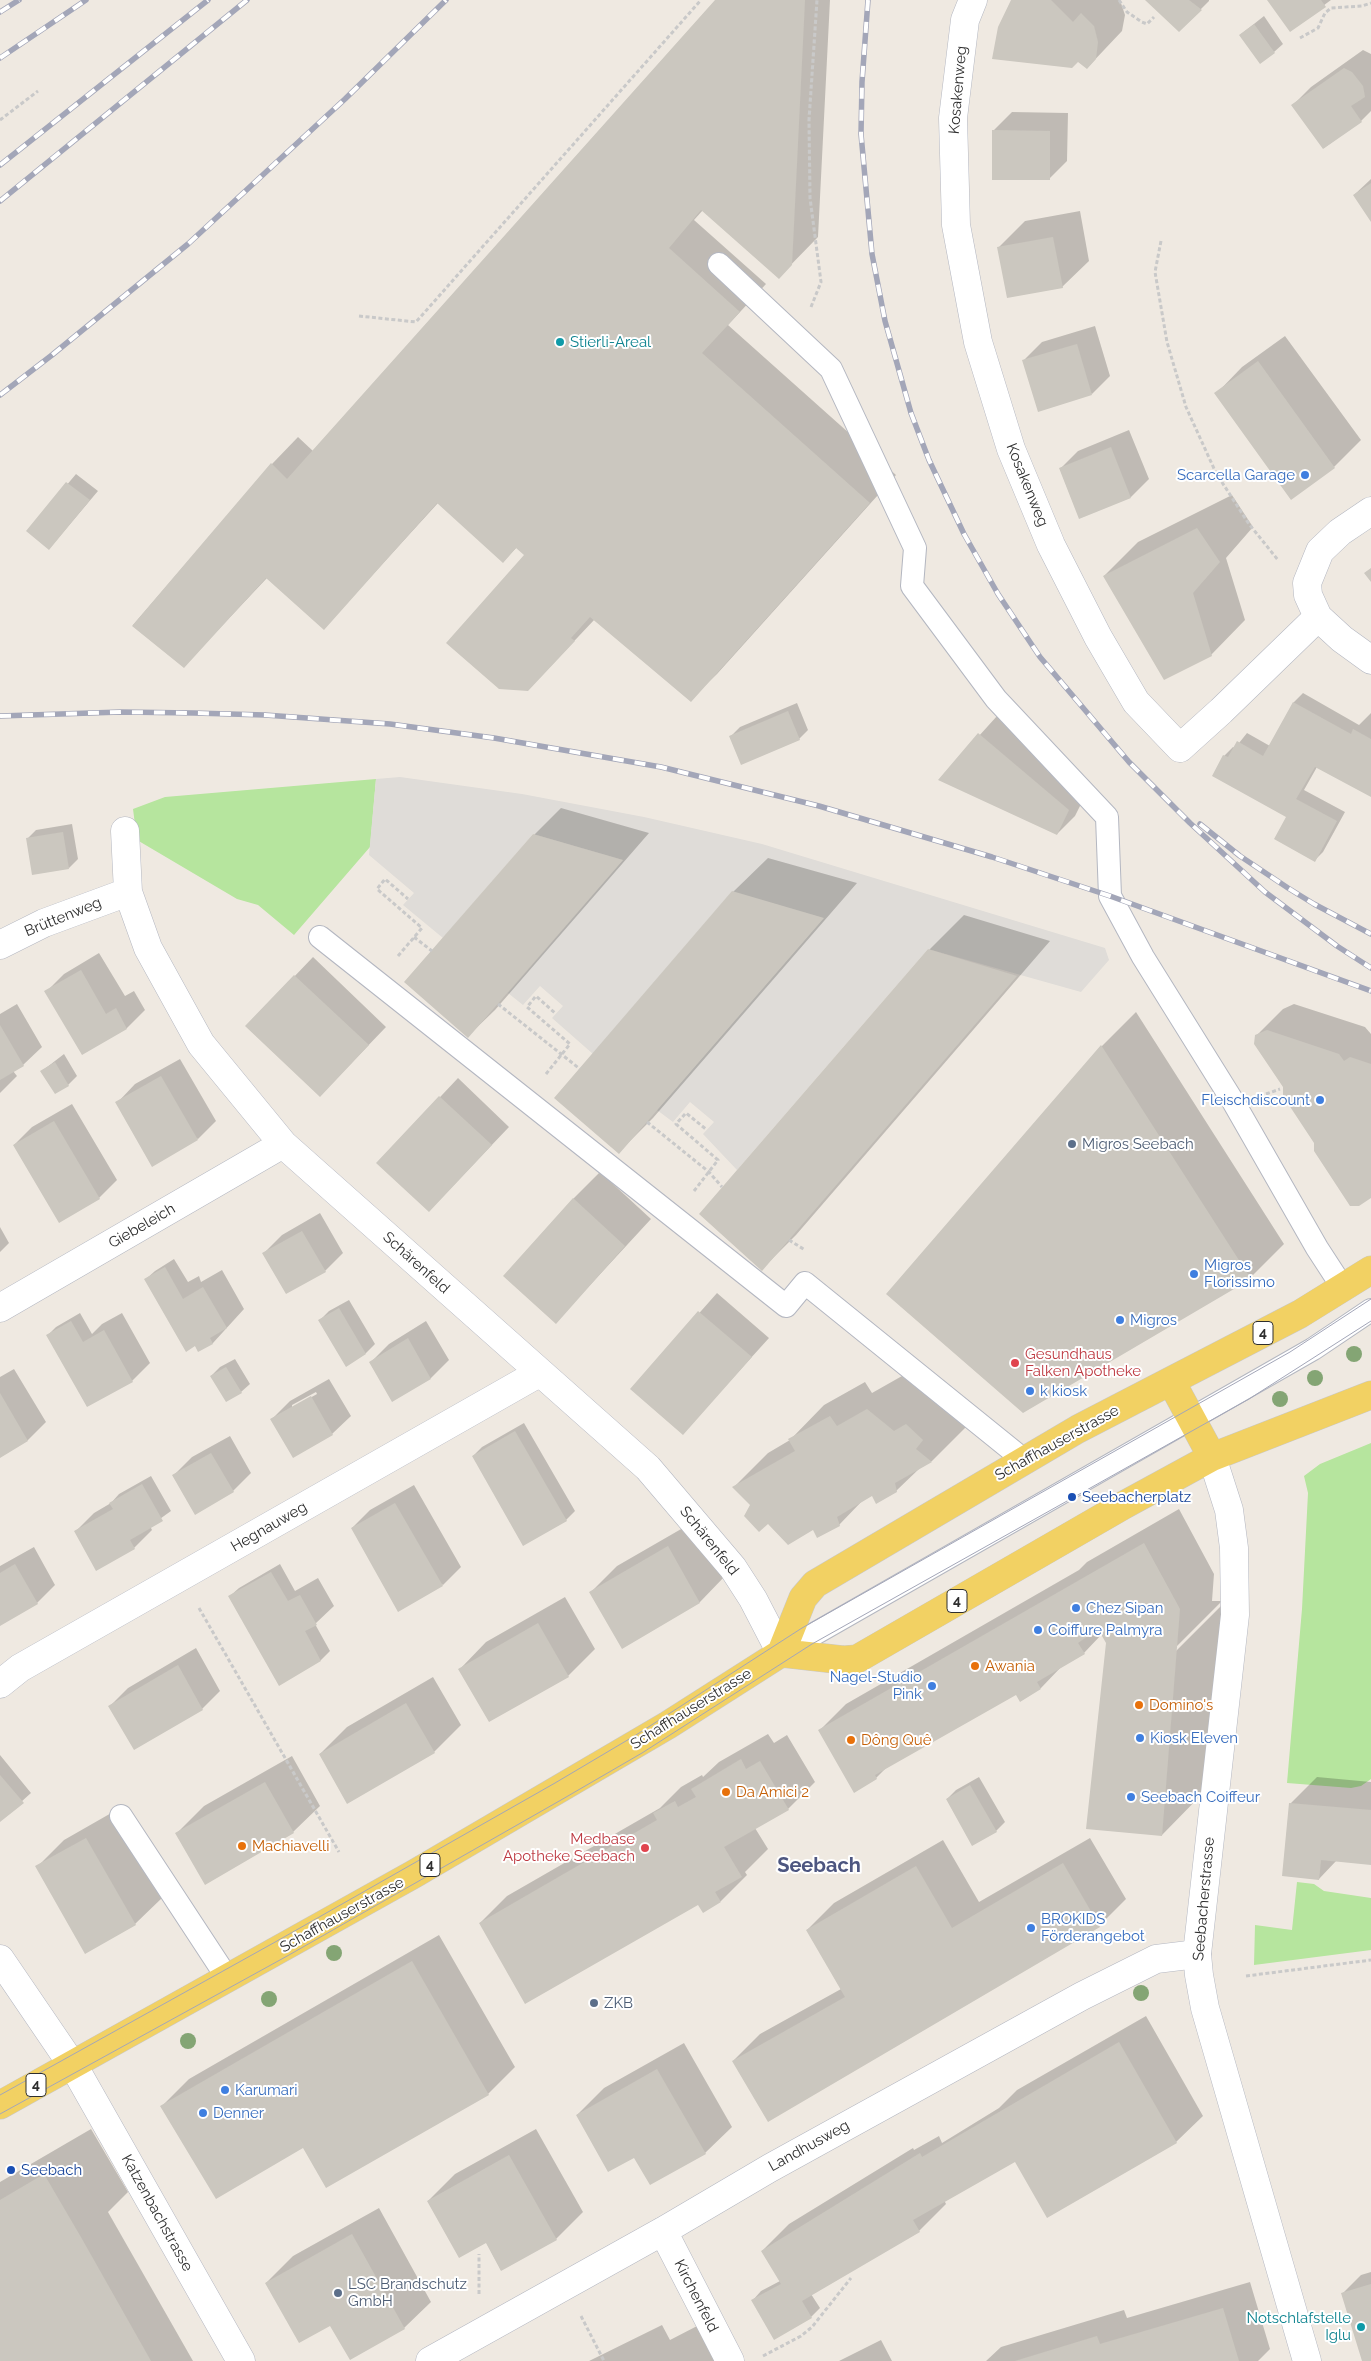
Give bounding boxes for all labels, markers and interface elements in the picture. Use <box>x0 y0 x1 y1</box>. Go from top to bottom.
street label: Kosakenweg <box>945 45 971 135</box>
place label: Stierli-Areal <box>570 333 651 351</box>
marker: Stierli-Areal <box>554 336 566 348</box>
street label: Kosakenweg <box>1002 441 1052 529</box>
place label: Scarcella Garage <box>1177 466 1295 484</box>
marker: Scarcella Garage <box>1299 469 1311 481</box>
street label: Brüttenweg <box>22 893 104 941</box>
place label: Fleischdiscount <box>1201 1091 1310 1109</box>
marker: Fleischdiscount <box>1314 1094 1326 1106</box>
place label: Migros Seebach <box>1082 1135 1194 1153</box>
marker: Migros Seebach <box>1066 1138 1078 1150</box>
street label: Giebeleich <box>105 1200 179 1252</box>
street label: Schärenfeld <box>379 1228 453 1298</box>
place label: Migros Florissimo <box>1204 1256 1275 1291</box>
marker: Migros Florissimo <box>1188 1268 1200 1280</box>
place label: Migros <box>1130 1311 1177 1329</box>
marker: Migros <box>1114 1314 1126 1326</box>
road number: 4 <box>1253 1322 1273 1345</box>
place label: Gesundhaus Falken Apotheke <box>1025 1345 1141 1380</box>
marker: Gesundhaus Falken Apotheke <box>1009 1357 1021 1369</box>
place label: k kiosk <box>1040 1382 1087 1400</box>
marker: k kiosk <box>1024 1385 1036 1397</box>
street label: Schaffhauserstrasse <box>992 1401 1122 1485</box>
place label: Seebacherplatz <box>1082 1488 1191 1506</box>
marker: Seebacherplatz <box>1066 1491 1078 1503</box>
street label: Hegnauweg <box>228 1498 310 1556</box>
street label: Schärenfeld <box>676 1503 742 1579</box>
road number: 4 <box>947 1590 967 1612</box>
place label: Chez Sipan <box>1086 1599 1163 1617</box>
marker: Chez Sipan <box>1070 1602 1082 1614</box>
place label: Coiffure Palmyra <box>1048 1621 1162 1639</box>
marker: Coiffure Palmyra <box>1032 1624 1044 1636</box>
place label: Awania <box>985 1657 1035 1675</box>
marker: Awania <box>969 1660 981 1672</box>
street label: Schaffhauserstrasse <box>627 1665 755 1753</box>
place label: Nagel-Studio Pink <box>830 1668 922 1703</box>
marker: Nagel-Studio Pink <box>926 1680 938 1692</box>
place label: Domino's <box>1149 1696 1213 1714</box>
marker: Domino's <box>1133 1699 1145 1711</box>
place label: Kiosk Eleven <box>1150 1729 1238 1747</box>
place label: Dông Quê <box>861 1731 931 1749</box>
marker: Kiosk Eleven <box>1134 1732 1146 1744</box>
marker: Dông Quê <box>845 1734 857 1746</box>
place label: Da Amici 2 <box>736 1783 809 1801</box>
marker: Da Amici 2 <box>720 1786 732 1798</box>
place label: Seebach Coiffeur <box>1141 1788 1260 1806</box>
marker: Seebach Coiffeur <box>1125 1791 1137 1803</box>
place label: Medbase Apotheke Seebach <box>503 1830 635 1865</box>
street label: Seebacherstrasse <box>1190 1836 1218 1962</box>
place label: Machiavelli <box>252 1837 329 1855</box>
marker: Machiavelli <box>236 1840 248 1852</box>
marker: Medbase Apotheke Seebach <box>639 1842 651 1854</box>
road number: 4 <box>420 1854 440 1876</box>
district label: Seebach <box>777 1854 861 1878</box>
street label: Schaffhauserstrasse <box>277 1873 407 1957</box>
place label: BROKIDS Förderangebot <box>1041 1910 1145 1945</box>
marker: BROKIDS Förderangebot <box>1025 1922 1037 1934</box>
place label: ZKB <box>604 1994 633 2012</box>
marker: ZKB <box>588 1997 600 2009</box>
road number: 4 <box>26 2074 46 2096</box>
place label: Karumari <box>235 2081 297 2099</box>
marker: Karumari <box>219 2084 231 2096</box>
place label: Denner <box>213 2104 264 2122</box>
marker: Denner <box>197 2107 209 2119</box>
street label: Landhusweg <box>765 2116 853 2176</box>
street label: Katzenbachstrasse <box>117 2151 197 2275</box>
place label: Seebach <box>21 2161 82 2179</box>
marker: Seebach <box>5 2164 17 2176</box>
street label: Kirchenfeld <box>670 2257 722 2335</box>
place label: LSC Brandschutz GmbH <box>348 2275 467 2310</box>
marker: LSC Brandschutz GmbH <box>332 2287 344 2299</box>
place label: Notschlafstelle Iglu <box>1246 2309 1351 2344</box>
marker: Notschlafstelle Iglu <box>1355 2321 1367 2333</box>

